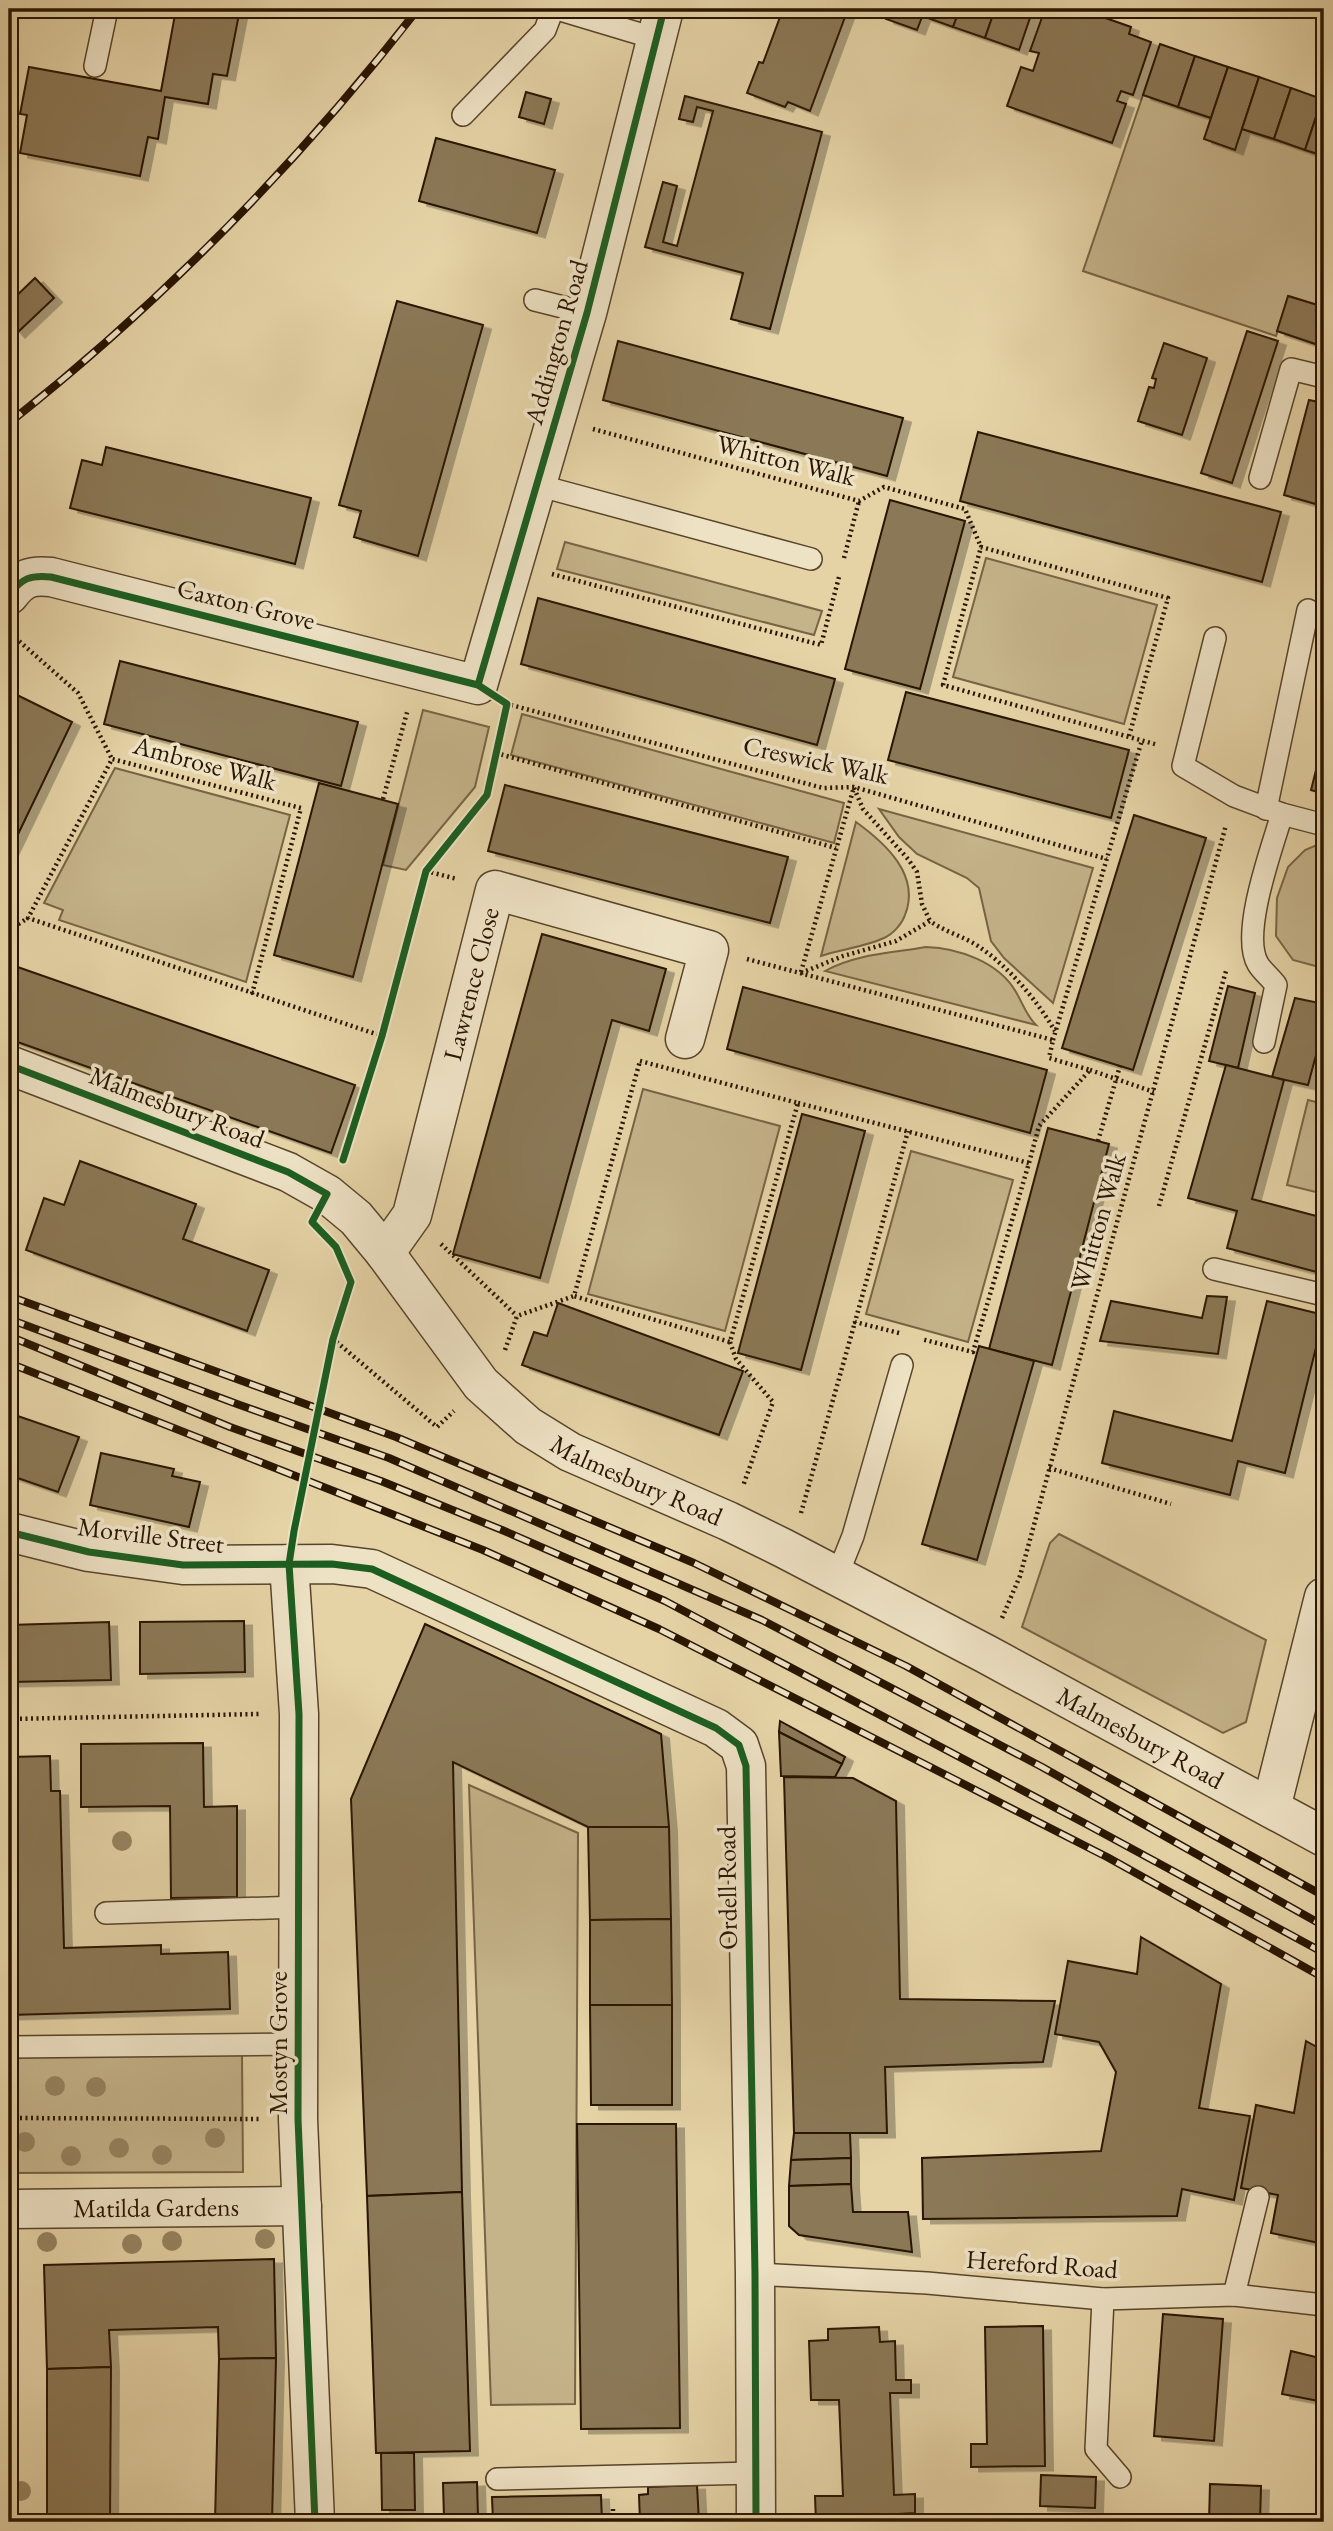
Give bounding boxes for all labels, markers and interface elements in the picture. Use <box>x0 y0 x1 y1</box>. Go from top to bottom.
street label: Addington Road <box>516 255 596 429</box>
street label: Whitton Walk <box>713 426 860 494</box>
street label: Caxton Grove <box>173 570 319 638</box>
street label: Ambrose Walk <box>129 727 281 799</box>
street label: Creswick Walk <box>740 728 893 792</box>
street label: Lawrence Close <box>435 904 507 1064</box>
street label: Malmesbury Road <box>85 1058 270 1156</box>
street label: Whitton Walk <box>1062 1148 1134 1295</box>
street label: Malmesbury Road <box>544 1427 729 1534</box>
street label: Morville Street <box>76 1509 226 1561</box>
street label: Malmesbury Road <box>1051 1679 1231 1797</box>
street label: Ordell Road <box>709 1825 745 1950</box>
street label: Mostyn Grove <box>261 1971 295 2115</box>
street label: Matilda Gardens <box>73 2190 239 2225</box>
street label: Hereford Road <box>965 2242 1120 2286</box>

